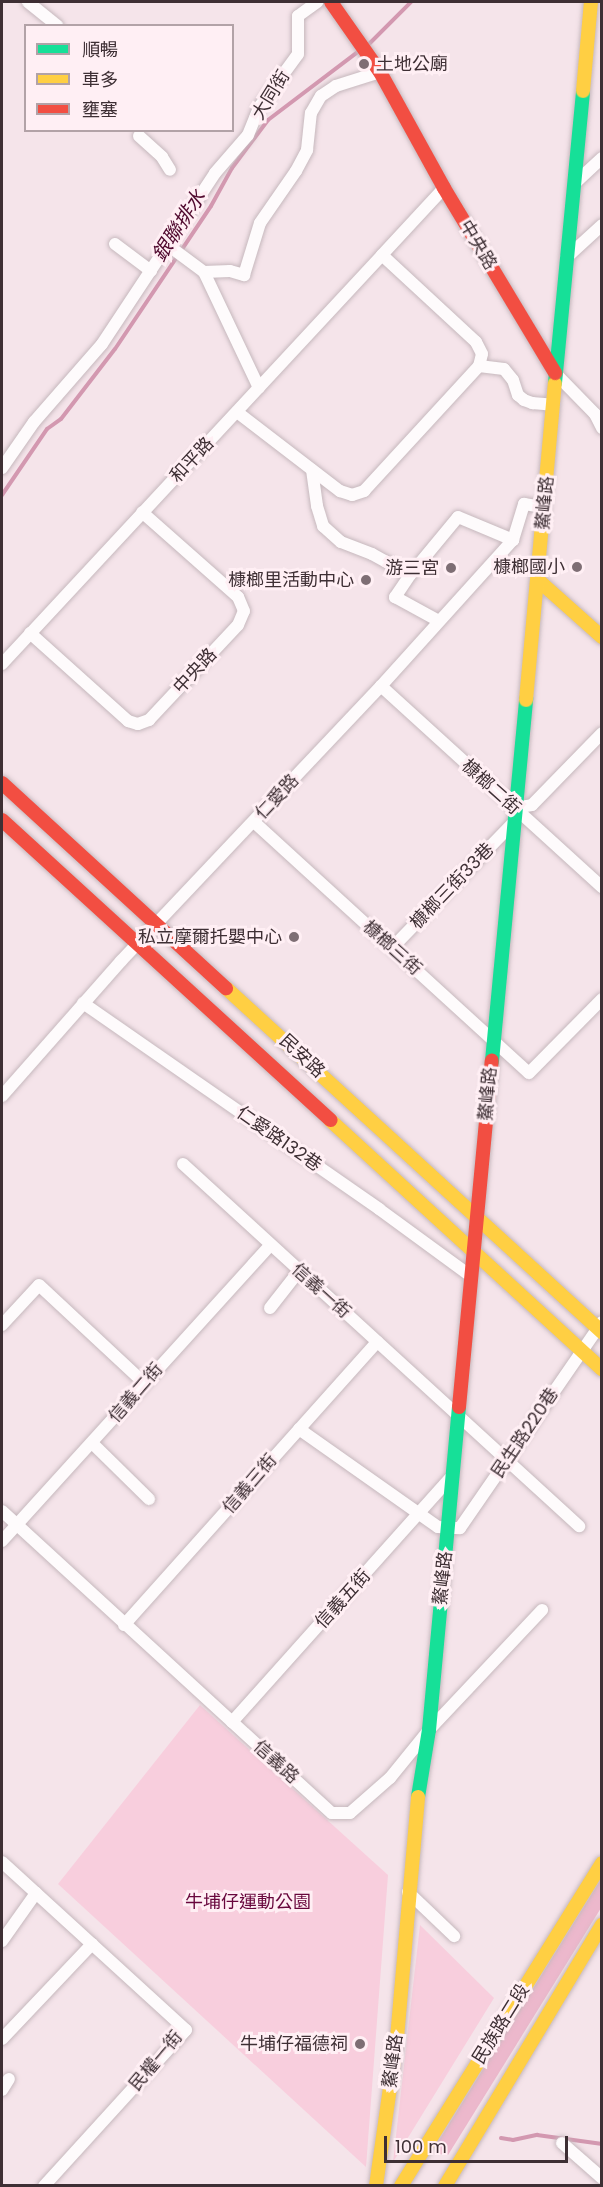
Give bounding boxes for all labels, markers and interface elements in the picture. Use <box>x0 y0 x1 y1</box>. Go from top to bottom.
legend <box>24 24 234 132</box>
text: 順暢 <box>82 37 118 62</box>
place label: 土地公廟 <box>376 53 448 75</box>
marker: 土地公廟 <box>357 57 371 71</box>
street label: 大同街 <box>248 66 294 124</box>
text: 車多 <box>82 67 118 92</box>
text: 壅塞 <box>82 97 118 122</box>
water label: 銀聯排水 <box>147 186 211 266</box>
street label: 中央路 <box>455 216 501 274</box>
street label: 和平路 <box>166 433 218 487</box>
street label: 鰲峰路 <box>532 475 558 531</box>
place label: 槺榔國小 <box>493 556 565 578</box>
place label: 游三宮 <box>385 557 439 579</box>
marker: 槺榔國小 <box>570 560 584 574</box>
marker: 游三宮 <box>444 561 458 575</box>
place label: 槺榔里活動中心 <box>228 569 354 591</box>
marker: 槺榔里活動中心 <box>359 573 373 587</box>
street label: 中央路 <box>169 644 221 698</box>
street label: 槺榔二街 <box>457 755 525 819</box>
street label: 仁愛路 <box>251 770 303 824</box>
street label: 槺榔三街33巷 <box>406 839 498 933</box>
street label: 槺榔三街 <box>358 916 426 980</box>
place label: 私立摩爾托嬰中心 <box>138 926 282 948</box>
marker: 私立摩爾托嬰中心 <box>287 930 301 944</box>
street label: 民安路 <box>275 1030 329 1082</box>
street label: 鰲峰路 <box>475 1066 501 1122</box>
street label: 仁愛路132巷 <box>232 1102 326 1176</box>
street label: 信義一街 <box>287 1259 355 1323</box>
street label: 信義二街 <box>104 1359 168 1427</box>
street label: 民生路220巷 <box>487 1384 563 1482</box>
street label: 信義三街 <box>218 1450 282 1518</box>
street label: 鰲峰路 <box>429 1550 457 1606</box>
street label: 信義五街 <box>311 1565 375 1633</box>
street label: 信義路 <box>249 1736 303 1788</box>
park label: 牛埔仔運動公園 <box>185 1891 311 1913</box>
street label: 民族路二段 <box>468 1980 534 2068</box>
street label: 民權一街 <box>125 2026 187 2096</box>
place label: 牛埔仔福德祠 <box>240 2033 348 2055</box>
street label: 鰲峰路 <box>379 2033 407 2089</box>
marker: 牛埔仔福德祠 <box>353 2037 367 2051</box>
scale bar <box>387 2124 572 2162</box>
text: 100 m <box>395 2134 447 2159</box>

